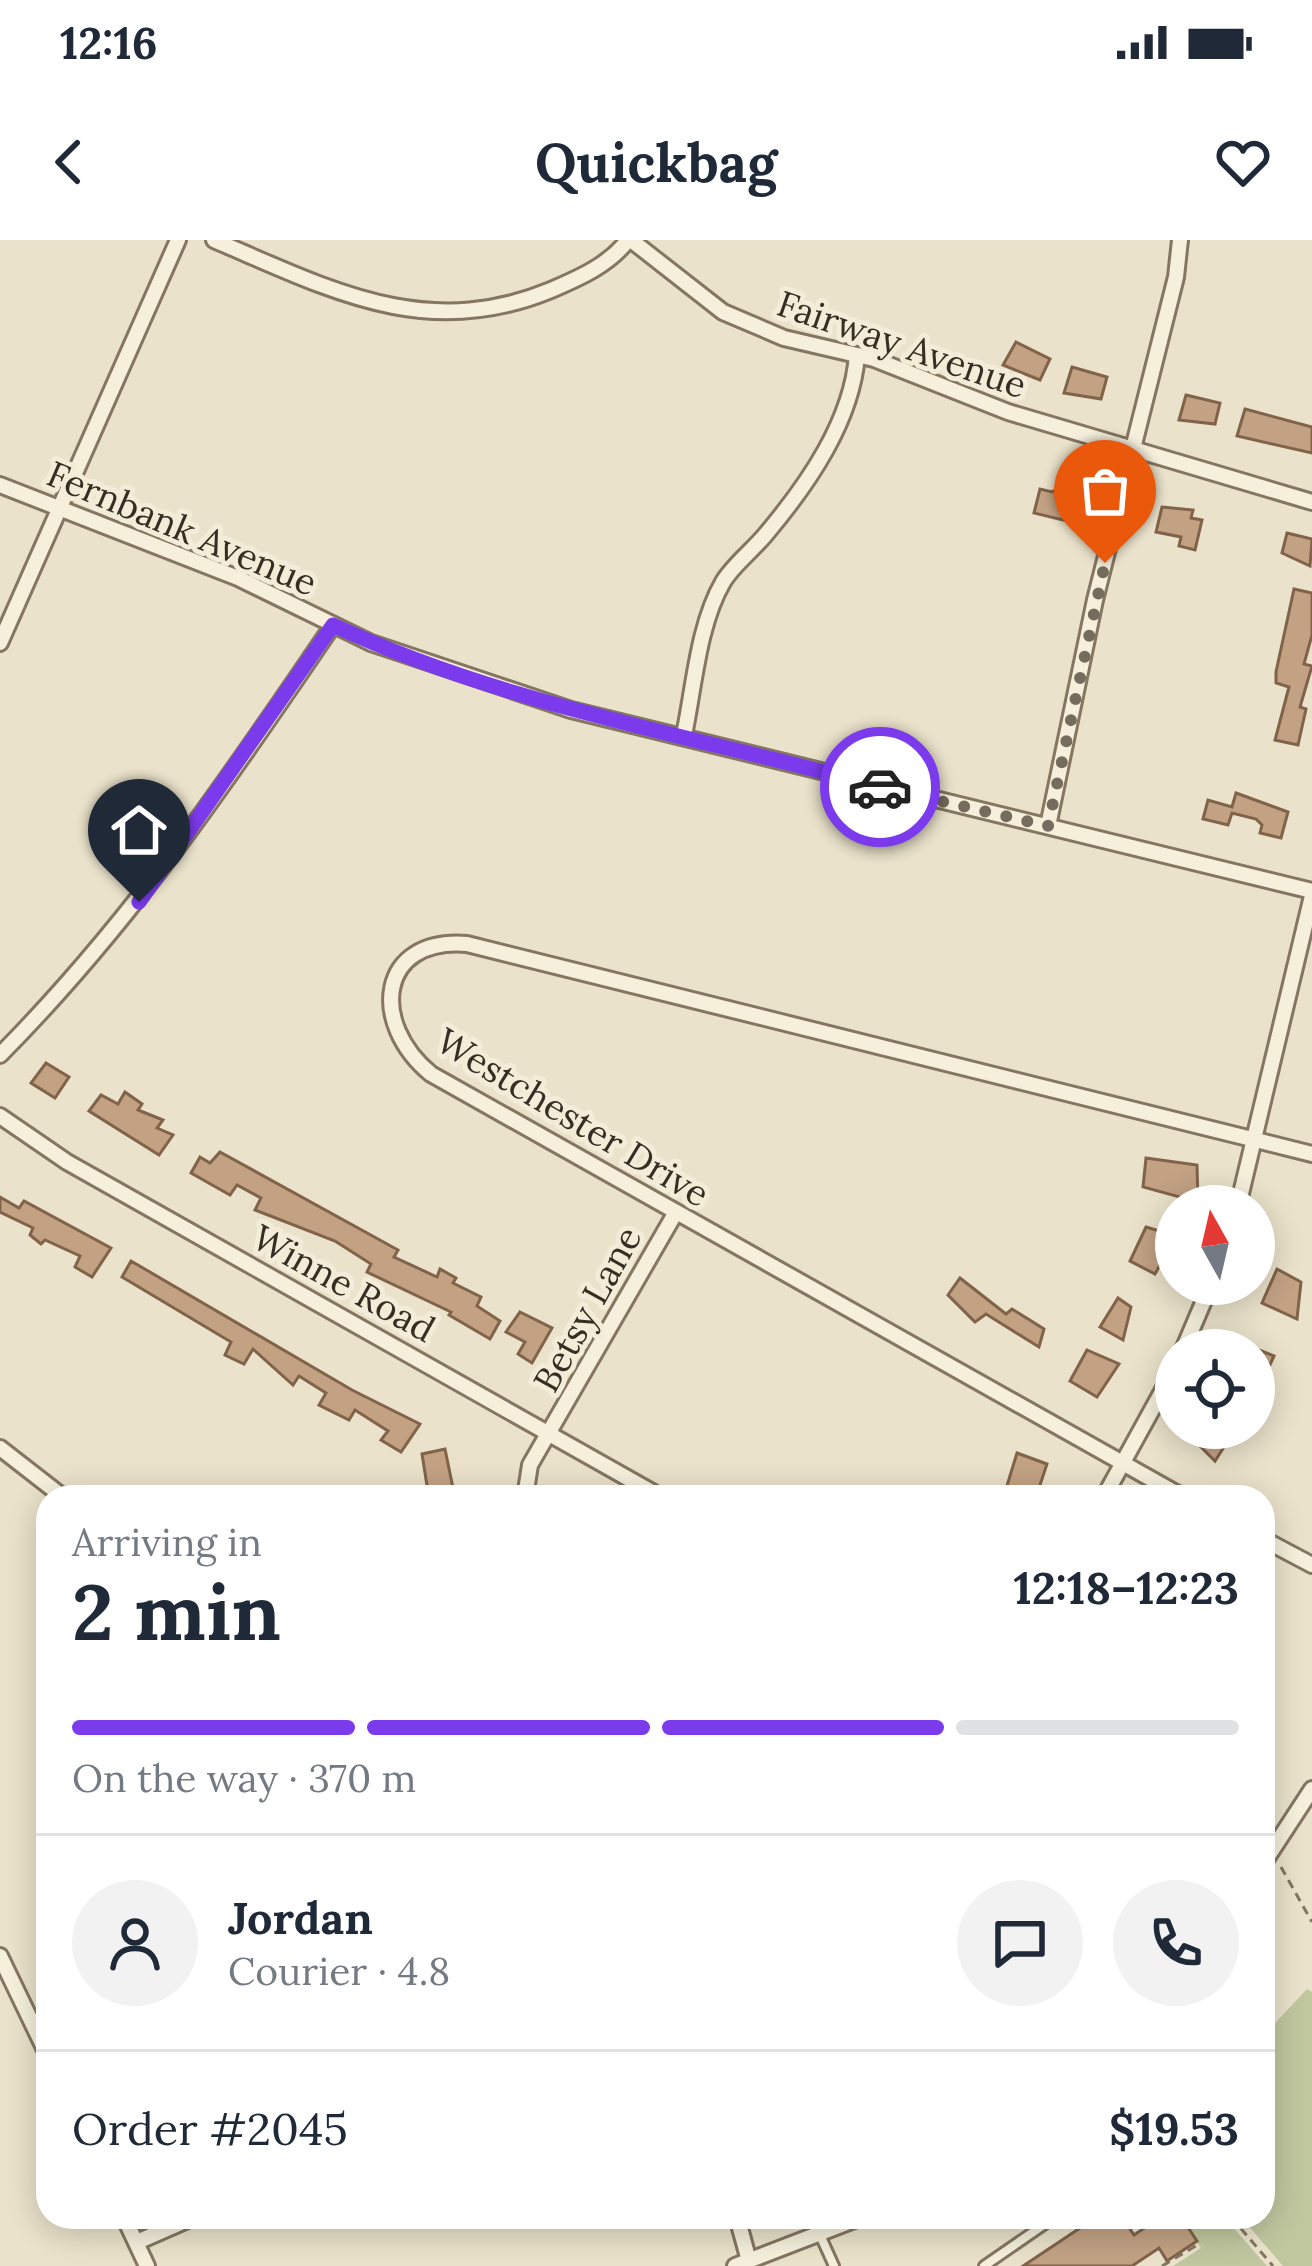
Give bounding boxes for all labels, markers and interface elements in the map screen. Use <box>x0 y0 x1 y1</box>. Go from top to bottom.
text: 12:16 <box>60 14 158 71</box>
text: Quickbag <box>535 128 777 197</box>
icon: back <box>36 129 102 195</box>
icon: heart <box>1210 129 1276 195</box>
street label: Fairway Avenue <box>772 280 1032 408</box>
pin <box>1054 440 1156 563</box>
street label: Fernbank Avenue <box>40 450 324 606</box>
icon: bag <box>1072 458 1138 524</box>
courier <box>820 727 940 847</box>
icon: car <box>847 754 913 820</box>
pin <box>88 779 190 902</box>
icon: home <box>106 797 172 863</box>
street label: Westchester Drive <box>428 1017 718 1217</box>
north arrow <box>1155 1185 1275 1305</box>
map controls <box>1155 1185 1275 1449</box>
street label: Winne Road <box>245 1214 443 1352</box>
street label: Betsy Lane <box>523 1218 651 1400</box>
button: locate <box>1155 1329 1275 1449</box>
text: Arriving in <box>72 1517 262 1567</box>
text: 12:18–12:23 <box>1013 1559 1239 1616</box>
text: 2 min <box>72 1562 281 1661</box>
text: On the way · 370 m <box>72 1753 416 1803</box>
button: person <box>72 1880 198 2006</box>
button: chat <box>957 1880 1083 2006</box>
button: phone <box>1113 1880 1239 2006</box>
text: Jordan <box>228 1889 373 1946</box>
text: Courier · 4.8 <box>228 1946 450 1996</box>
text: Order #2045 <box>72 2100 348 2157</box>
text: $19.53 <box>1109 2100 1239 2157</box>

